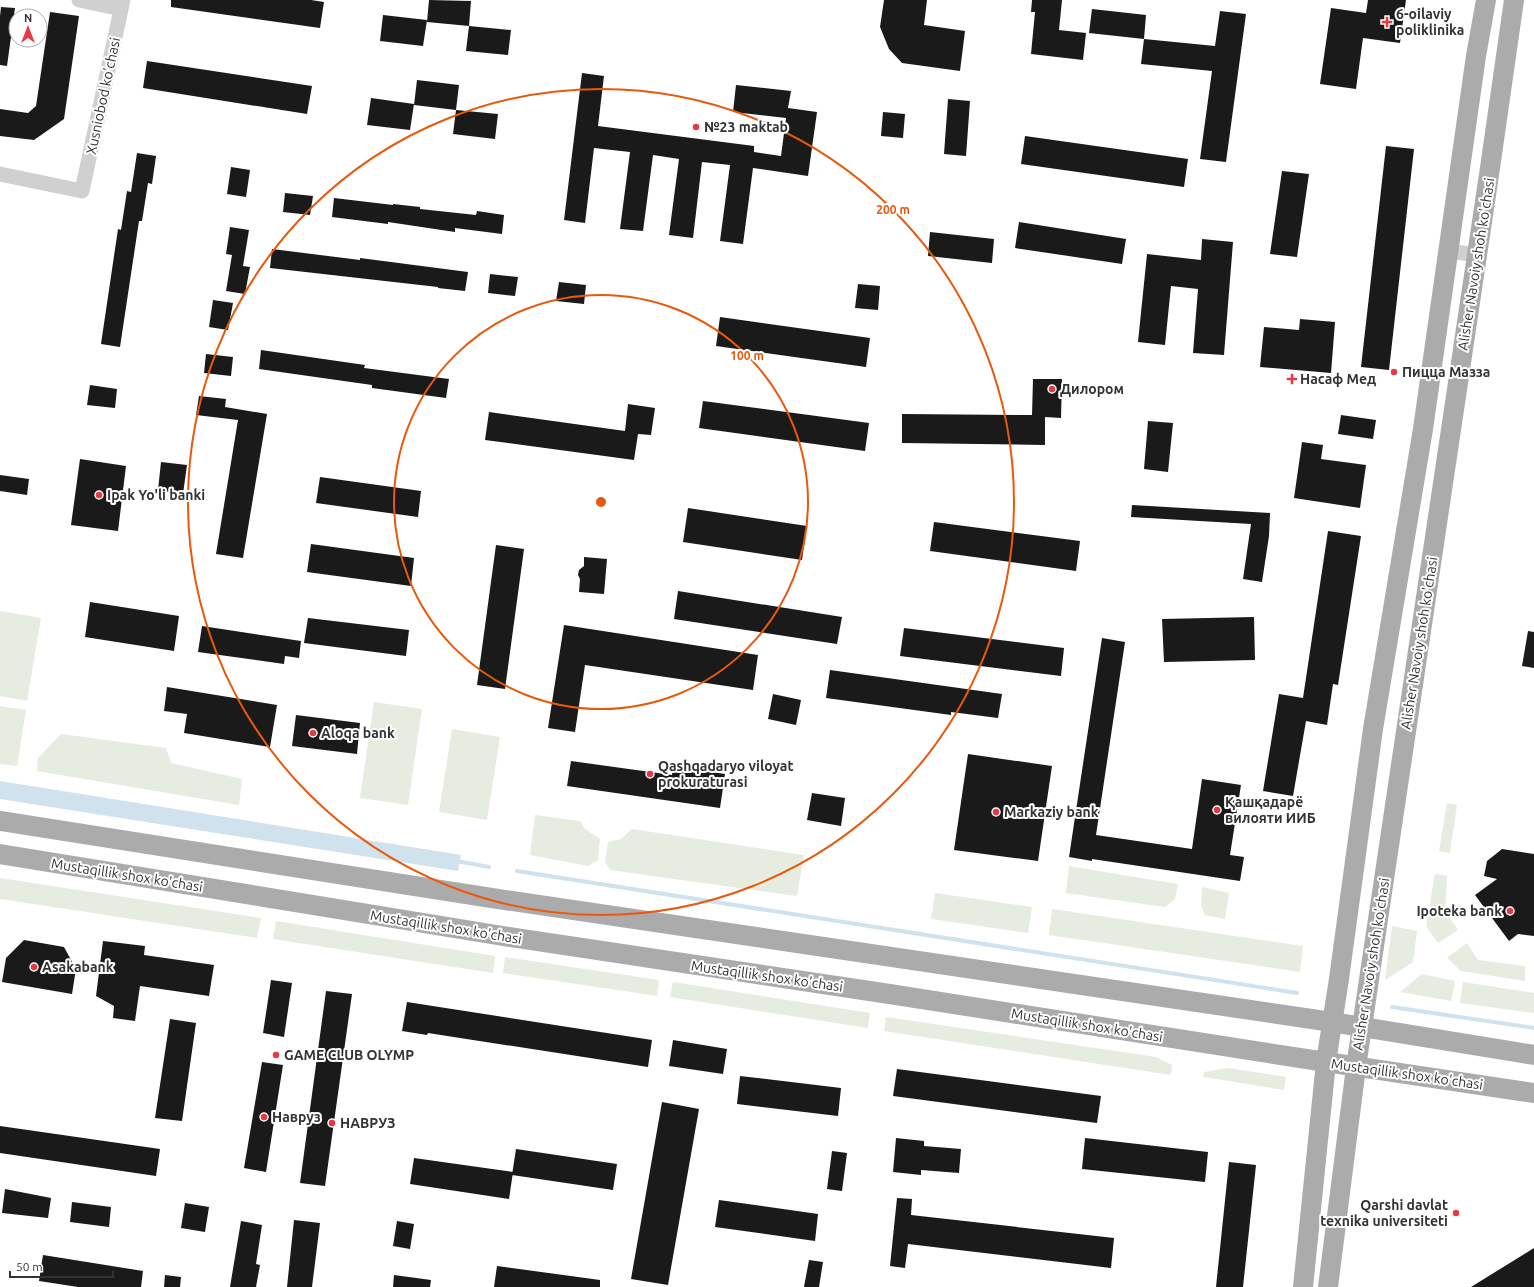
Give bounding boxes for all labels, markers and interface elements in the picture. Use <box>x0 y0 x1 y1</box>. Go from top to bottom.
place label: 6-oilaviy poliklinika <box>1396 6 1464 38</box>
north arrow <box>8 8 48 48</box>
text: N <box>24 12 32 24</box>
marker: 6-oilaviy poliklinika <box>1381 16 1393 28</box>
street label: Xusniobod ko'chasi <box>83 36 123 156</box>
place label: №23 maktab <box>704 119 788 135</box>
marker: №23 maktab <box>691 122 701 132</box>
street label: Alisher Navoiy shoh ko'chasi <box>1454 176 1498 352</box>
text: 200 m <box>876 203 910 216</box>
text: 100 m <box>730 349 764 362</box>
place label: Пицца Мазза <box>1402 364 1490 380</box>
marker: Пицца Мазза <box>1389 367 1399 377</box>
place label: Насаф Мед <box>1300 371 1376 387</box>
marker: Насаф Мед <box>1287 374 1297 384</box>
place label: Дилором <box>1060 381 1124 397</box>
marker: Дилором <box>1047 384 1057 394</box>
place label: Ipak Yo'li banki <box>107 487 205 503</box>
marker: Ipak Yo'li banki <box>94 490 104 500</box>
centre of rings <box>594 495 608 509</box>
street label: Alisher Navoiy shoh ko'chasi <box>1397 555 1441 731</box>
place label: Aloqa bank <box>321 725 395 741</box>
marker: Aloqa bank <box>308 728 318 738</box>
place label: Qashqadaryo viloyat prokuraturasi <box>658 758 793 790</box>
marker: Qashqadaryo viloyat prokuraturasi <box>645 769 655 779</box>
place label: Қашқадарё вилояти ИИБ <box>1225 794 1316 826</box>
place label: Markaziy bank <box>1004 804 1099 820</box>
marker: Қашқадарё вилояти ИИБ <box>1212 805 1222 815</box>
marker: Markaziy bank <box>991 807 1001 817</box>
street label: Mustaqillik shox ko'chasi <box>50 855 204 895</box>
street label: Alisher Navoiy shoh ko'chasi <box>1349 876 1393 1052</box>
place label: Ipoteka bank <box>1416 903 1502 919</box>
marker: Ipoteka bank <box>1505 906 1515 916</box>
street label: Mustaqillik shox ko'chasi <box>369 907 523 947</box>
street label: Mustaqillik shox ko'chasi <box>690 957 844 995</box>
place label: Asakabank <box>42 959 114 975</box>
marker: Asakabank <box>29 962 39 972</box>
street label: Mustaqillik shox ko'chasi <box>1010 1005 1164 1045</box>
place label: GAME CLUB OLYMP <box>284 1047 414 1063</box>
marker: GAME CLUB OLYMP <box>271 1050 281 1060</box>
street label: Mustaqillik shox ko'chasi <box>1330 1055 1484 1093</box>
place label: Навруз <box>272 1109 321 1125</box>
marker: Навруз <box>259 1112 269 1122</box>
place label: НАВРУЗ <box>340 1115 395 1131</box>
marker: НАВРУЗ <box>327 1118 337 1128</box>
place label: Qarshi davlat texnika universiteti <box>1320 1197 1448 1229</box>
marker: Qarshi davlat texnika universiteti <box>1451 1208 1461 1218</box>
scale bar <box>10 1253 113 1279</box>
text: 50 m <box>16 1260 43 1273</box>

